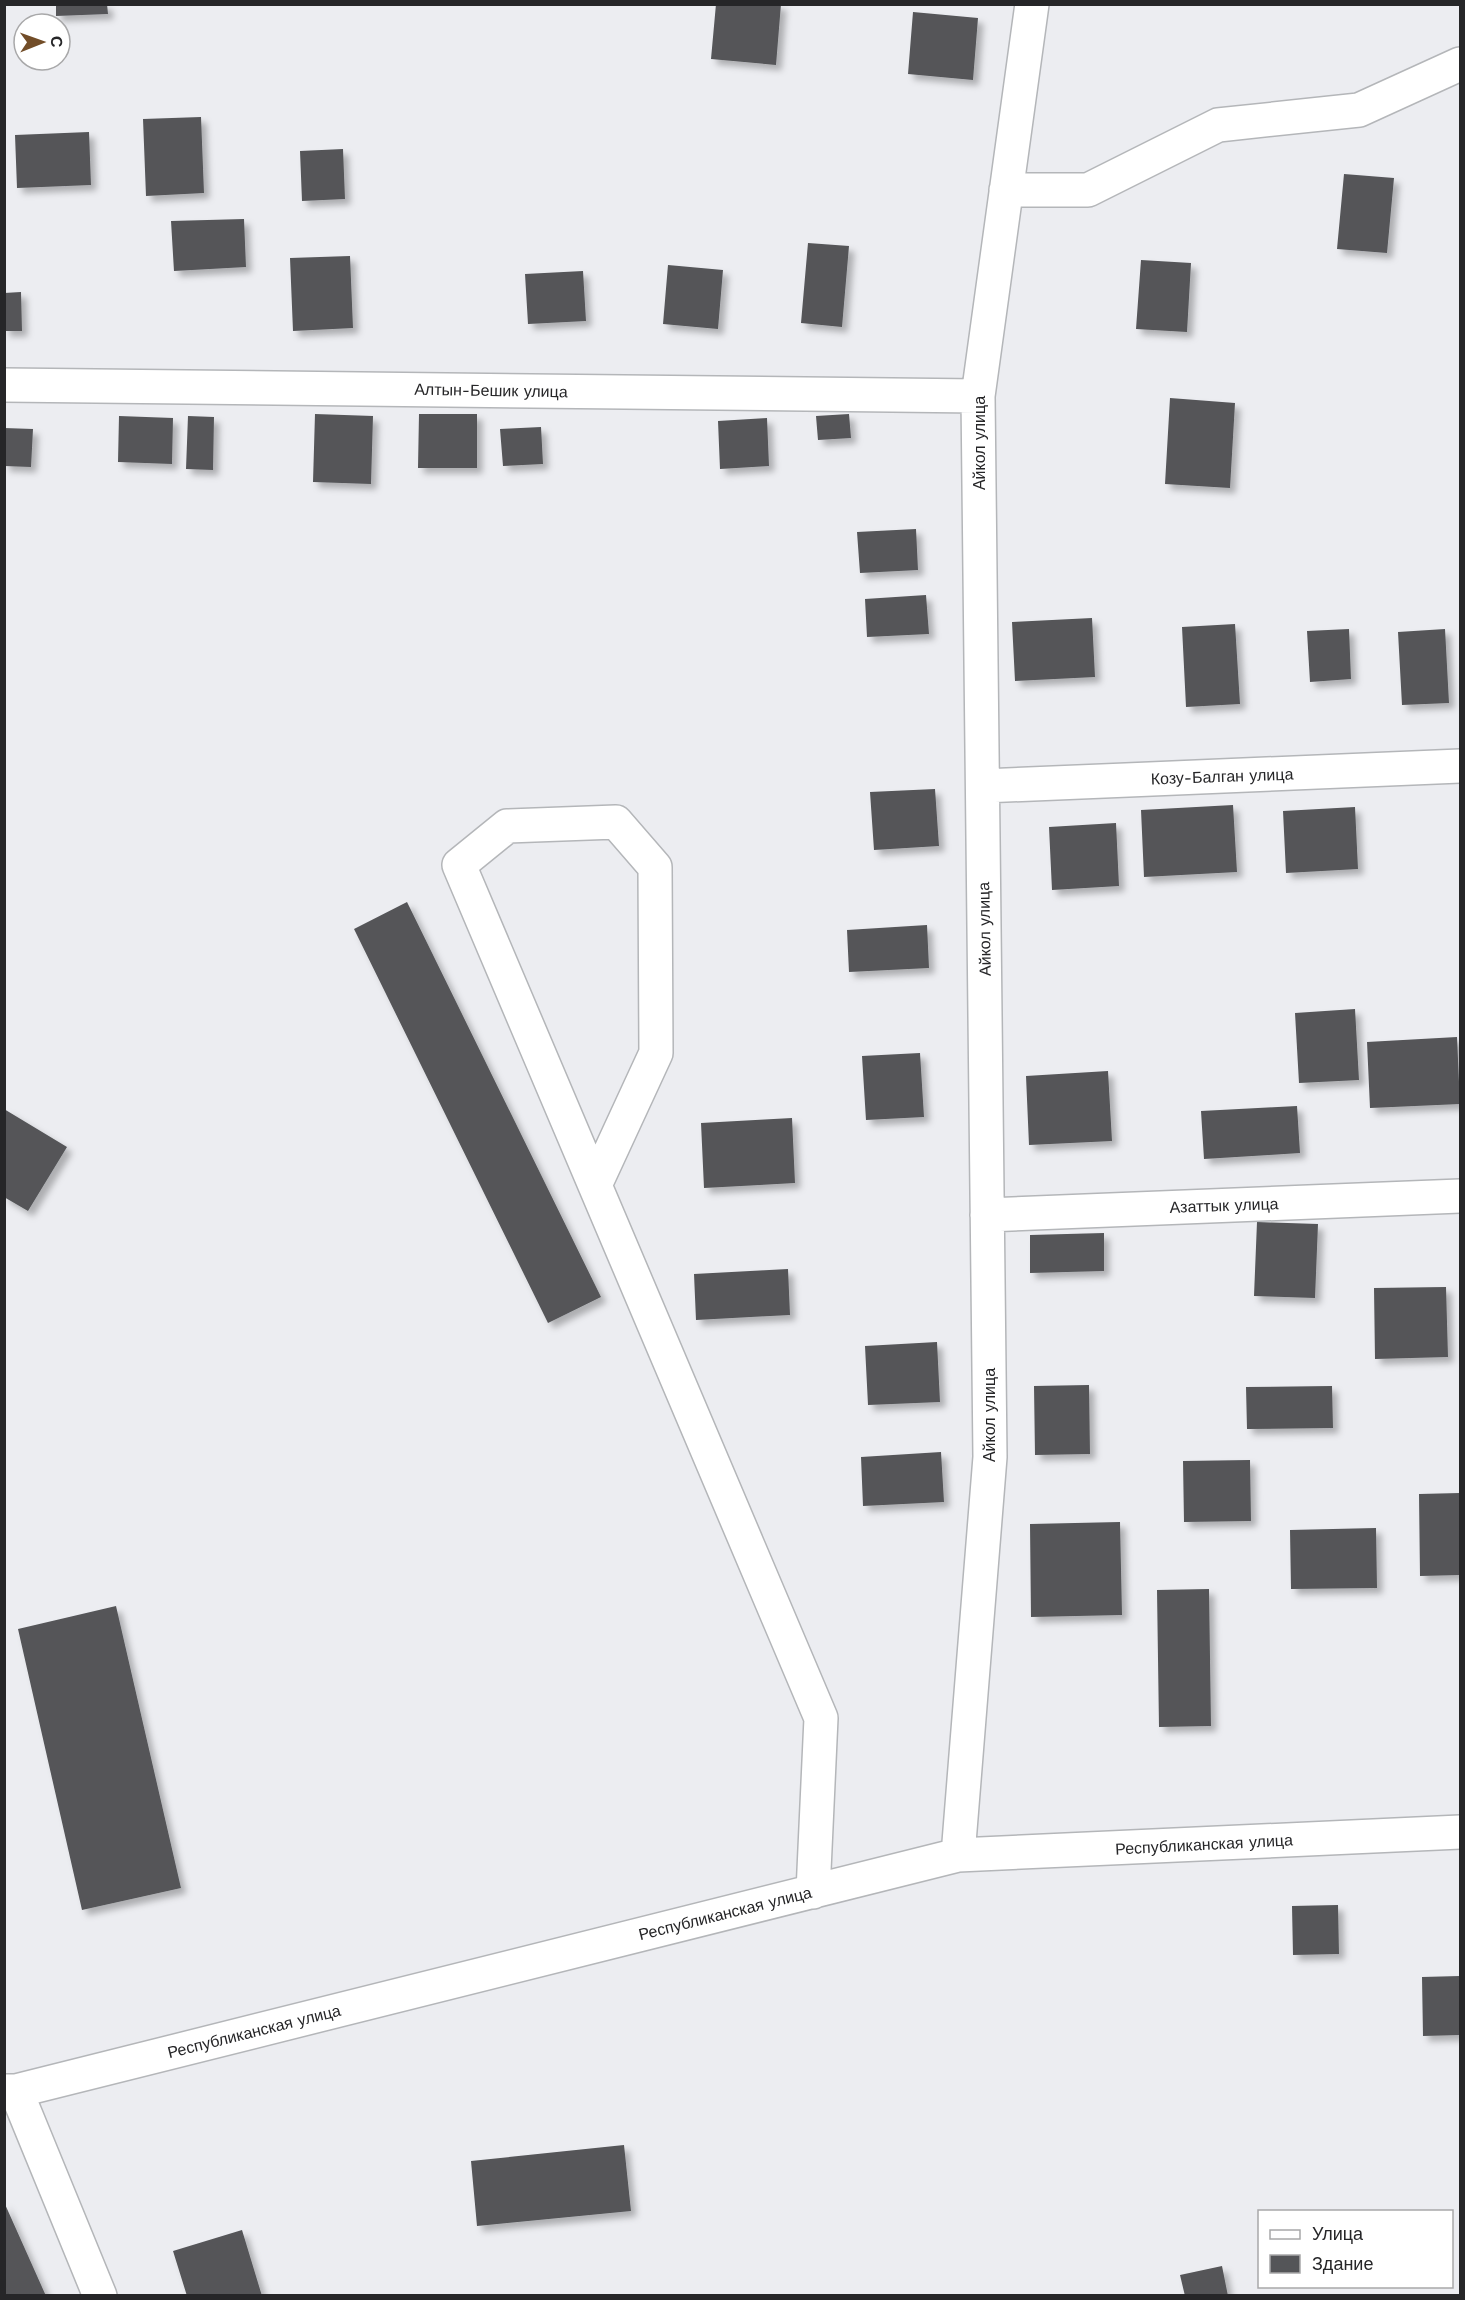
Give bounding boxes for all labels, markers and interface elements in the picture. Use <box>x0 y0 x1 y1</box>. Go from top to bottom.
north arrow <box>12 12 72 72</box>
text: С <box>47 36 66 48</box>
street label: Алтын-Бешик улица <box>414 380 568 401</box>
street label: Айкол улица <box>970 396 989 490</box>
street label: Козу-Балган улица <box>1150 765 1294 788</box>
street label: Айкол улица <box>974 882 995 976</box>
street label: Азаттык улица <box>1169 1194 1279 1217</box>
street label: Айкол улица <box>980 1368 999 1462</box>
street label: Республиканская улица <box>1115 1830 1293 1859</box>
street label: Республиканская улица <box>637 1883 814 1944</box>
street label: Республиканская улица <box>166 2001 343 2062</box>
legend <box>1258 2210 1453 2288</box>
text: Улица <box>1312 2223 1364 2244</box>
text: Здание <box>1312 2253 1373 2274</box>

